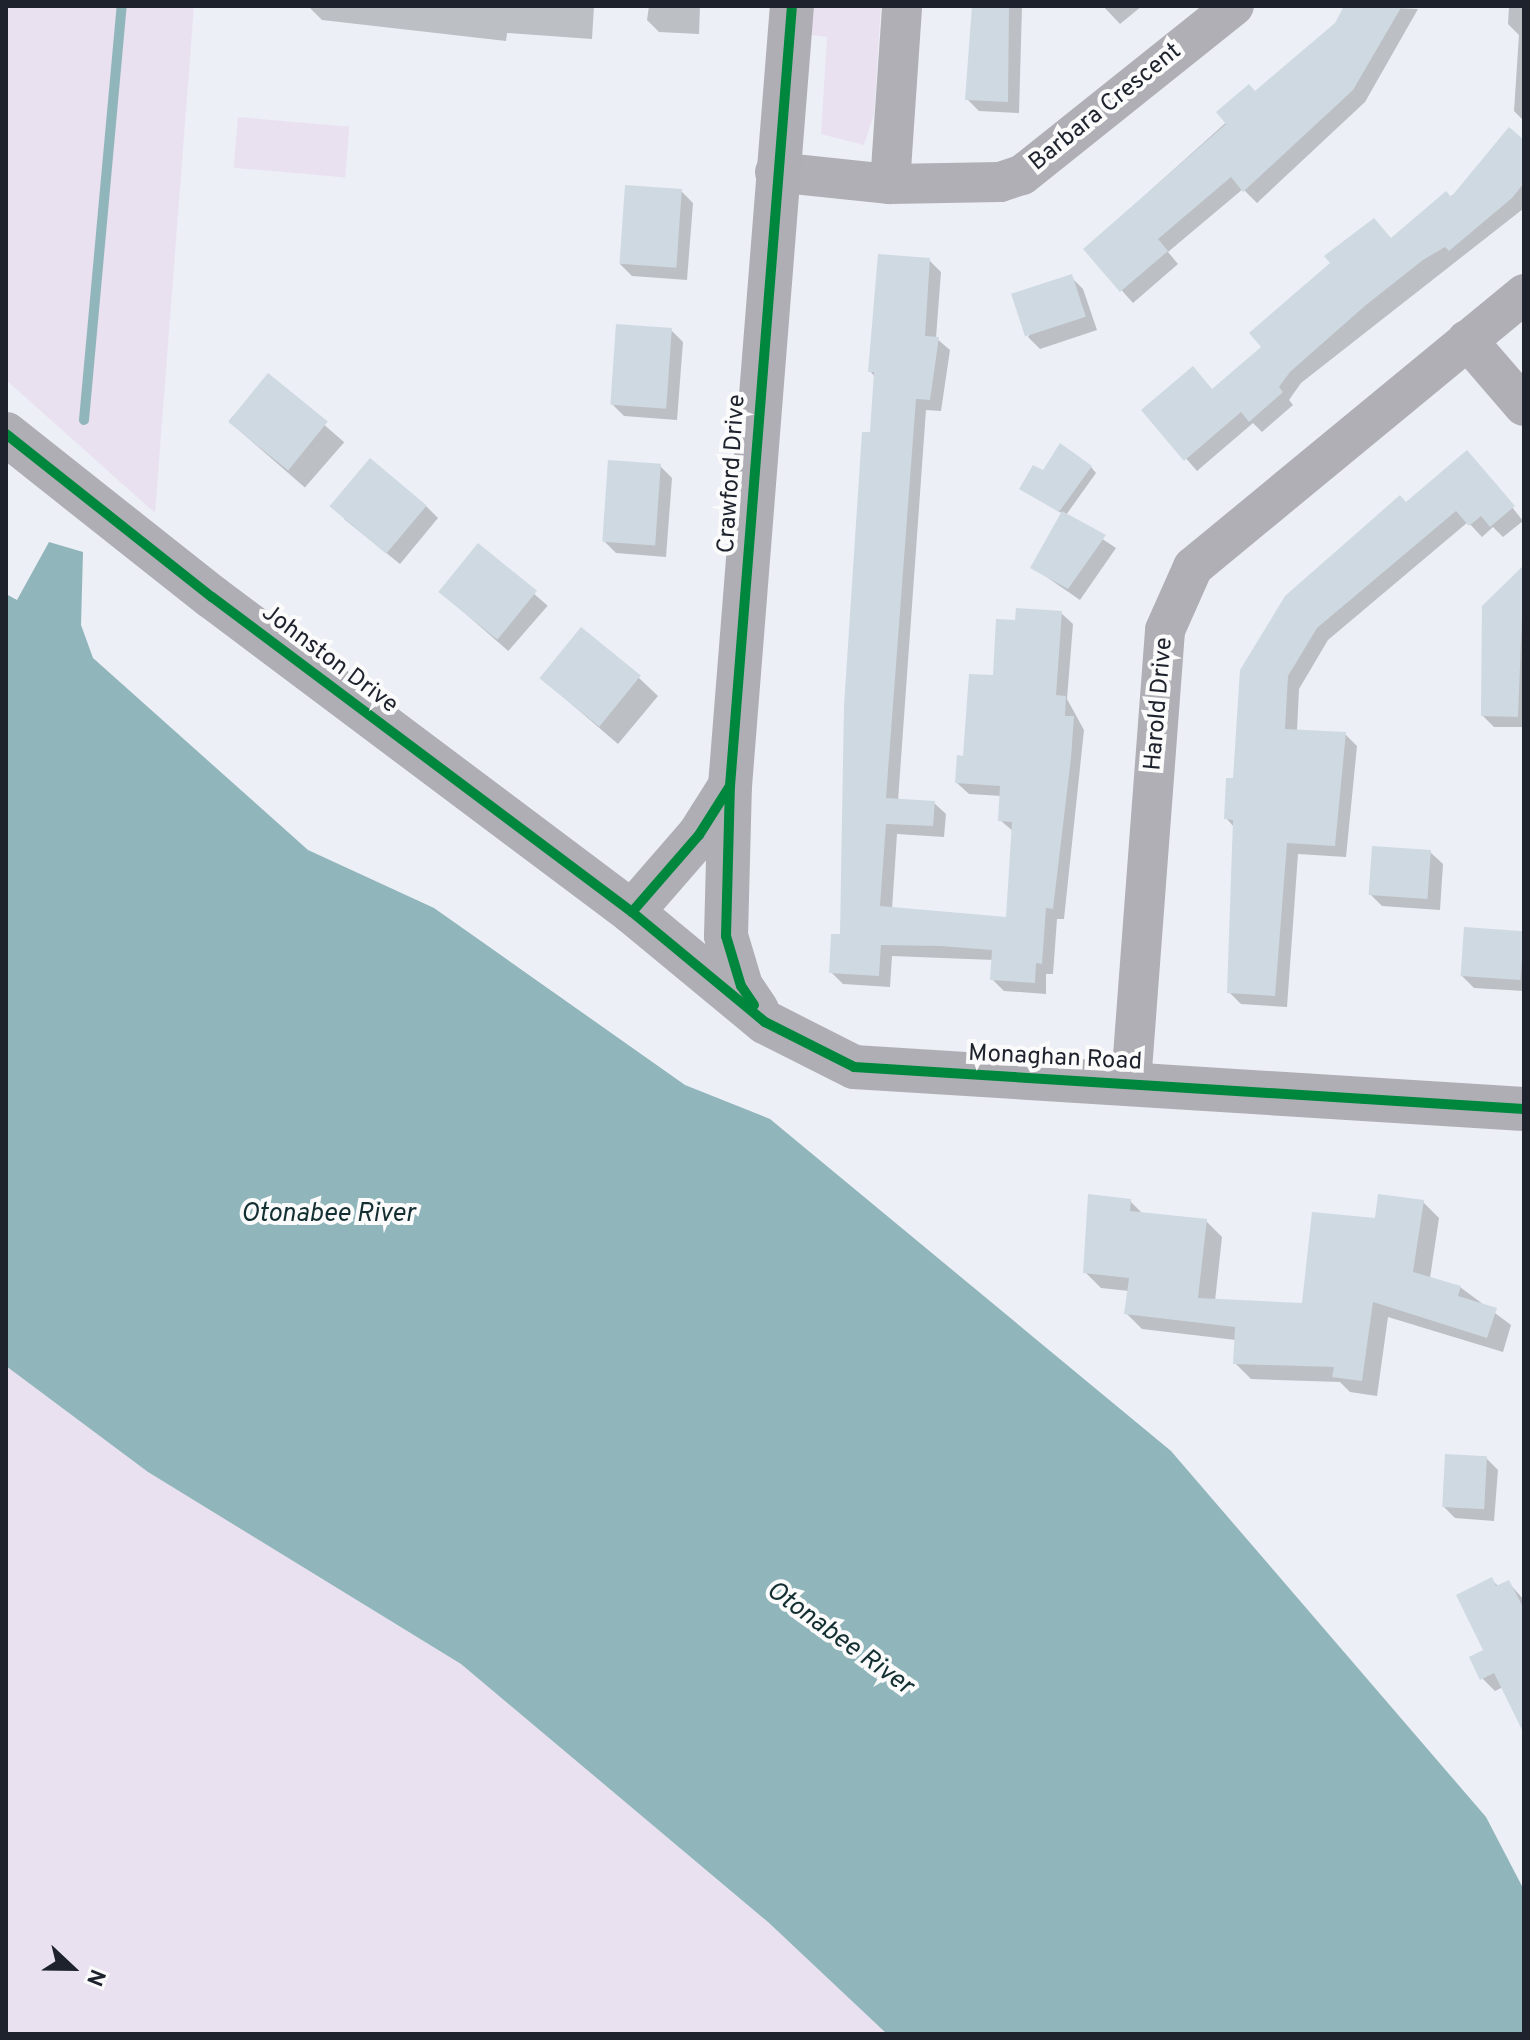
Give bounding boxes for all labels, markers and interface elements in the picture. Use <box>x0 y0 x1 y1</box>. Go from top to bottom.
street label: Barbara Crescent <box>1024 38 1188 178</box>
street label: Crawford Drive <box>713 394 753 554</box>
street label: Johnston Drive <box>255 599 403 721</box>
street label: Harold Drive <box>1140 636 1180 772</box>
street label: Monaghan Road <box>967 1040 1143 1078</box>
water label: Otonabee River <box>241 1199 415 1231</box>
water label: Otonabee River <box>759 1575 919 1703</box>
north arrow <box>32 1928 112 2008</box>
text: N <box>79 1965 110 1990</box>

